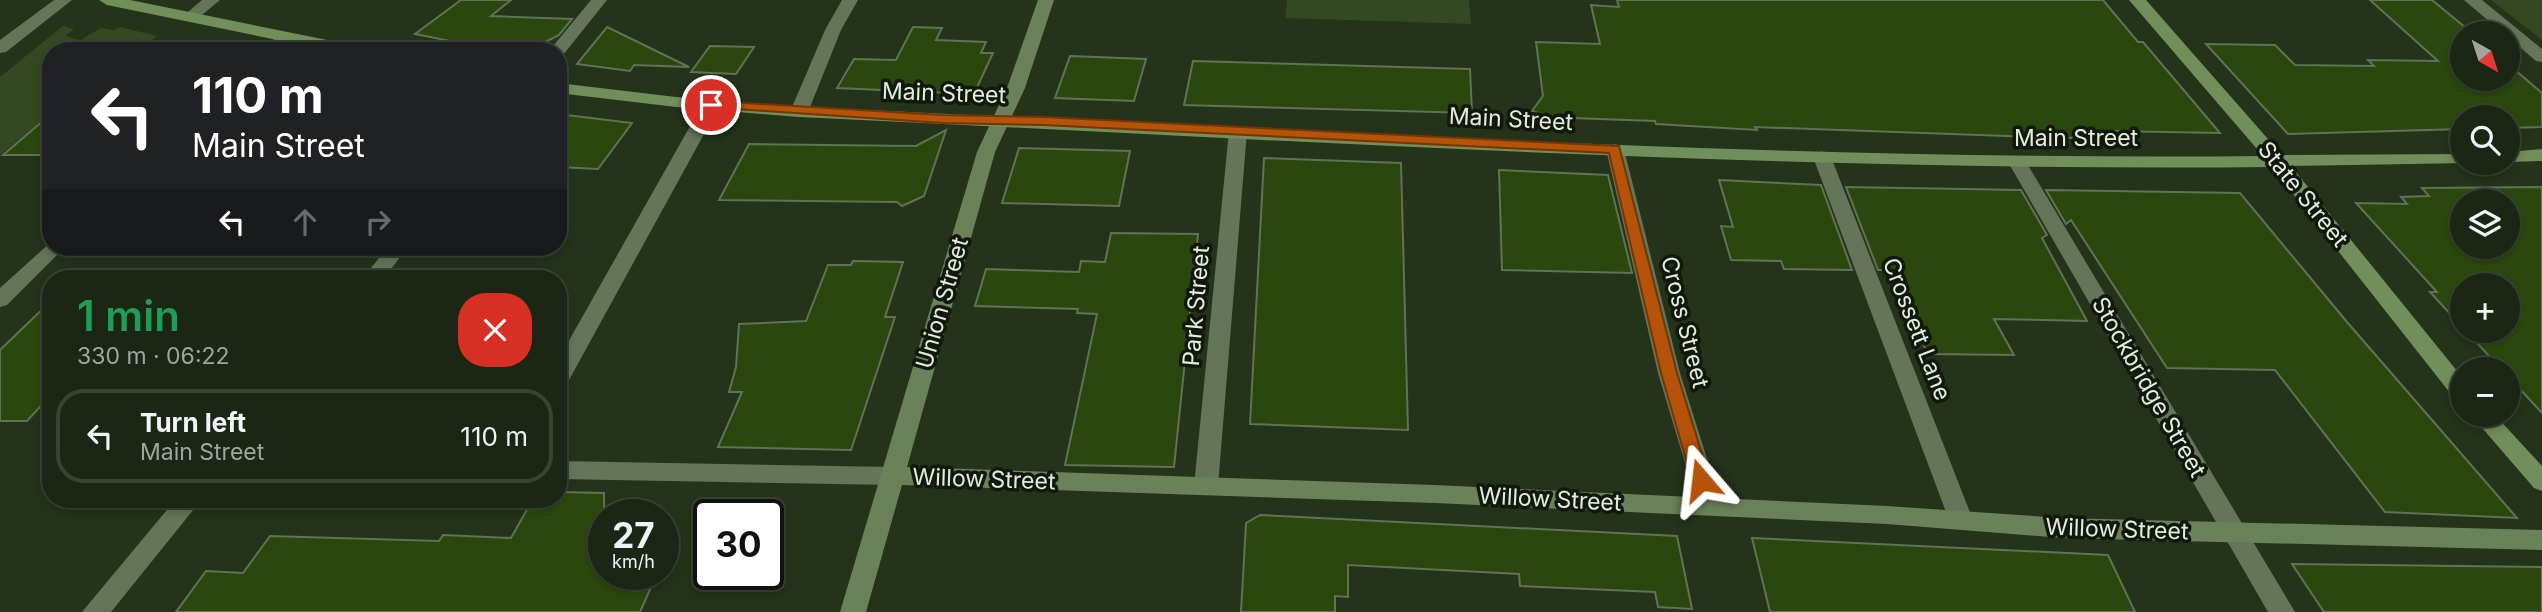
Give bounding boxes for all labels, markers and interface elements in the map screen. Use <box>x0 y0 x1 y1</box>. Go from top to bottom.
north arrow <box>2450 21 2520 91</box>
map controls <box>2450 21 2520 427</box>
text: 110 m <box>192 66 324 125</box>
icon: left <box>77 70 168 161</box>
pin <box>681 75 741 135</box>
street label: Main Street <box>881 77 1007 109</box>
icon: arrive <box>692 86 730 124</box>
street label: Main Street <box>1448 102 1574 136</box>
button: search <box>2450 105 2520 175</box>
street label: Main Street <box>2014 124 2139 152</box>
text: Main Street <box>192 126 365 165</box>
street label: State Street <box>2252 136 2354 253</box>
button: layers <box>2450 189 2520 259</box>
icon: left <box>213 203 251 241</box>
icon: ahead <box>286 203 324 241</box>
icon: right <box>359 203 397 241</box>
street label: Union Street <box>910 234 974 372</box>
street label: Park Street <box>1177 244 1215 367</box>
street label: Cross Street <box>1655 253 1715 391</box>
street label: Crossett Lane <box>1877 254 1957 404</box>
button: + <box>2450 273 2520 343</box>
text: 1 min <box>77 290 180 341</box>
street label: Stockbridge Street <box>2086 292 2212 482</box>
button: close <box>458 293 532 367</box>
text: 330 m · 06:22 <box>77 342 230 370</box>
button: − <box>2450 357 2520 427</box>
text: Turn left <box>140 407 246 438</box>
icon: left <box>81 417 119 455</box>
text: 110 m <box>460 421 528 452</box>
text: Main Street <box>140 438 264 466</box>
position arrow <box>1664 443 1738 517</box>
street label: Willow Street <box>912 463 1056 496</box>
street label: Willow Street <box>1478 481 1623 517</box>
speed limit sign: 30 <box>693 499 784 590</box>
street label: Willow Street <box>2045 513 2189 546</box>
text: 27 <box>612 514 655 556</box>
text: km/h <box>612 551 655 572</box>

